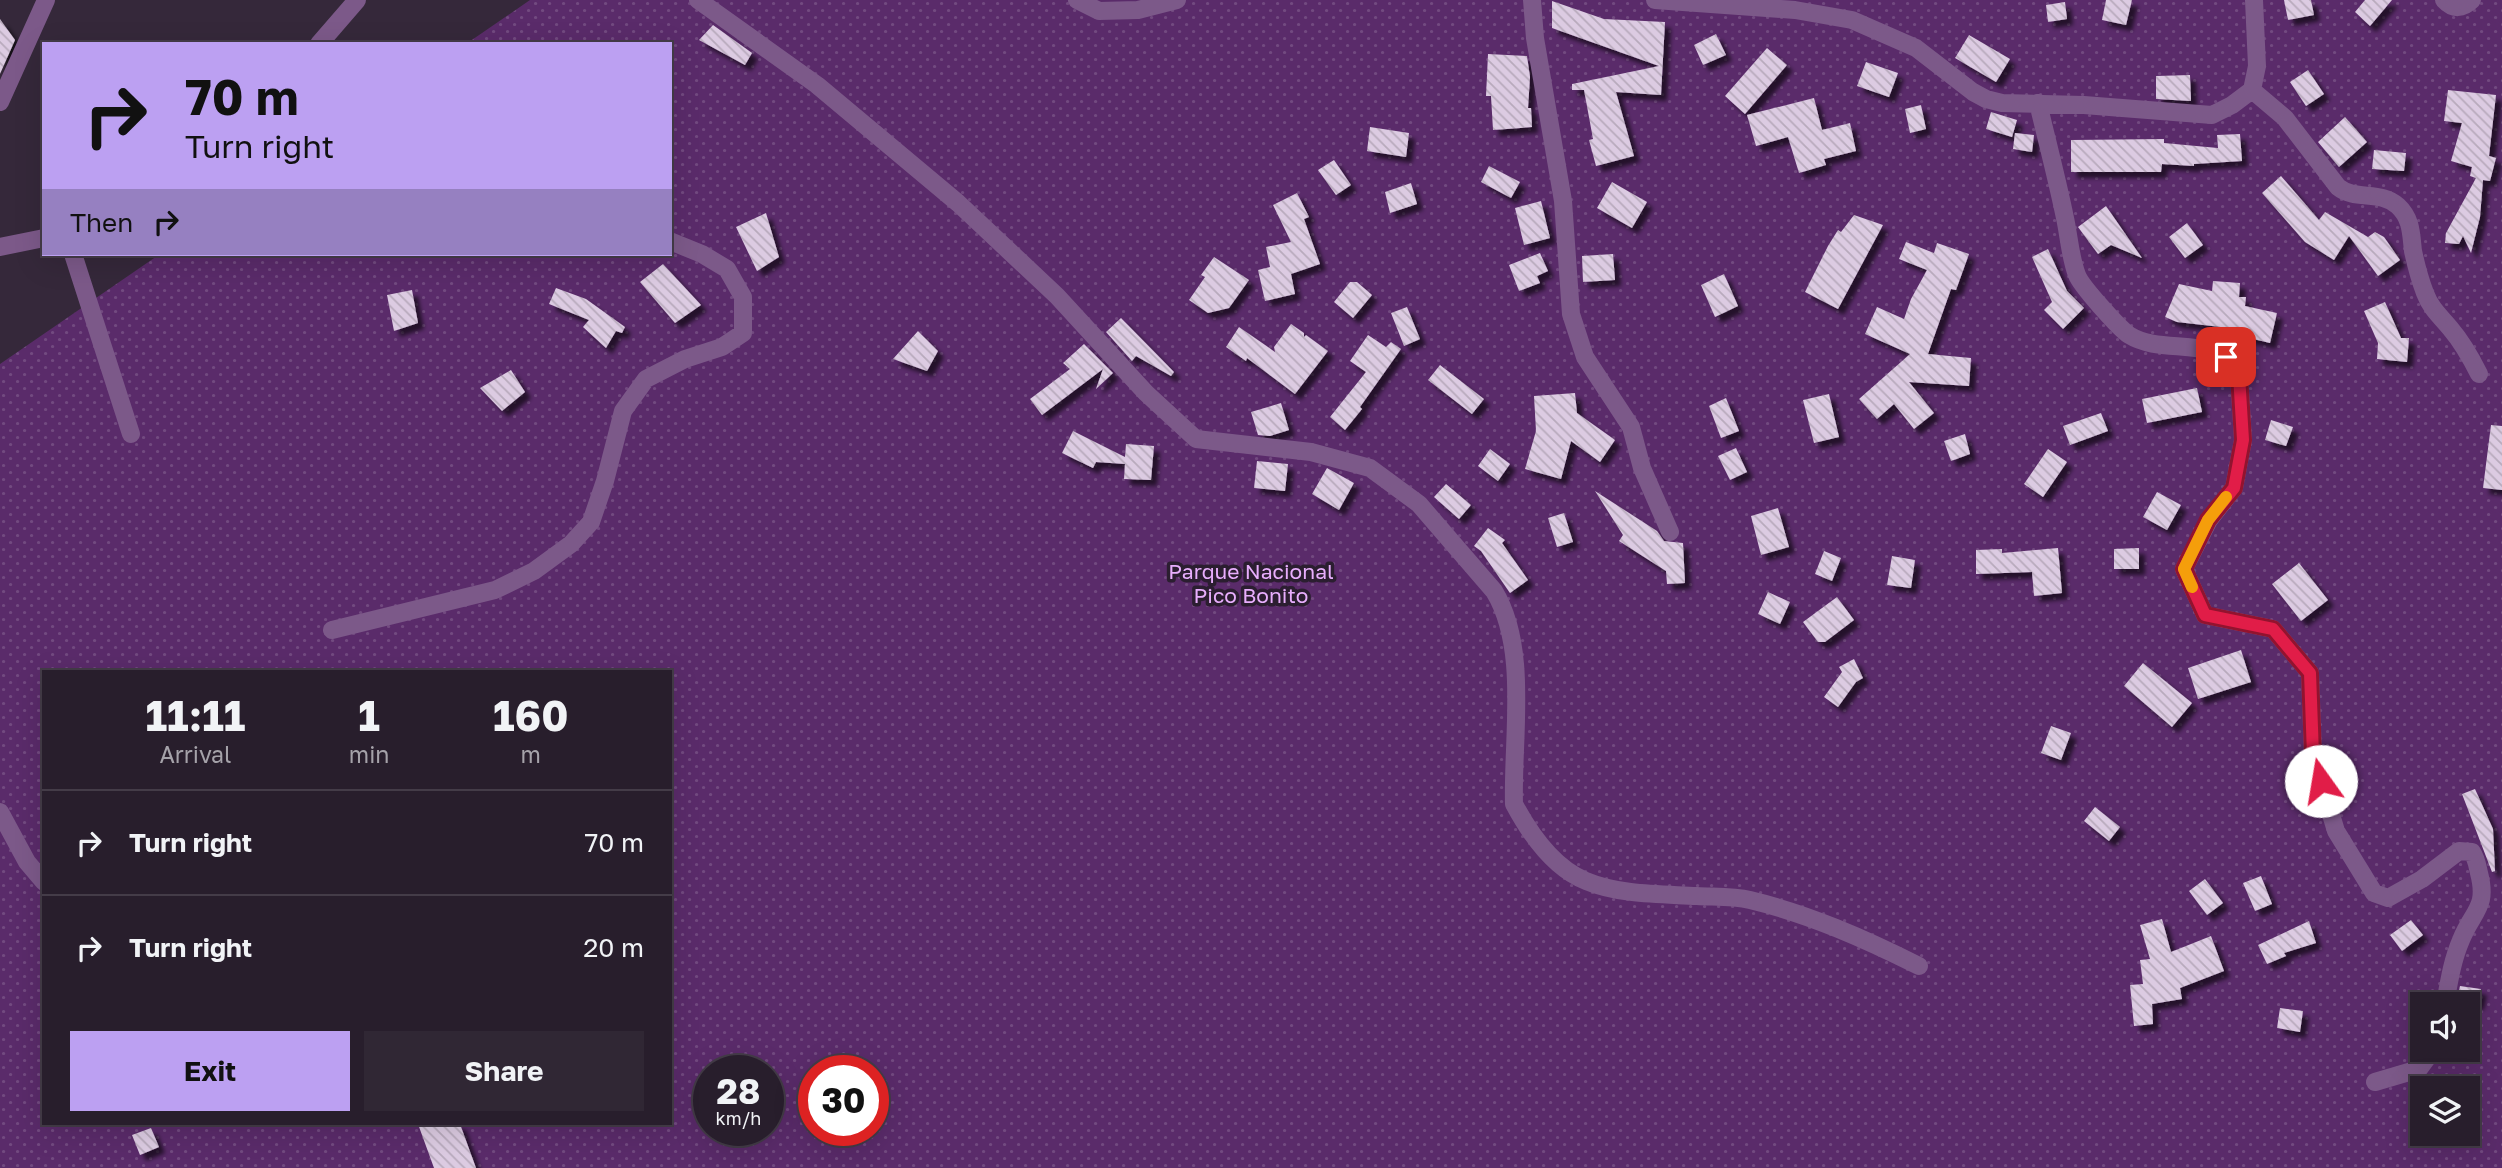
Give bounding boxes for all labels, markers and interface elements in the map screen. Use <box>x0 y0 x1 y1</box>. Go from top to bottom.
text: 70 m <box>185 67 299 126</box>
icon: right <box>70 70 161 161</box>
text: Turn right <box>185 127 334 165</box>
icon: right <box>147 203 185 241</box>
text: Then <box>70 207 133 238</box>
pin <box>2196 327 2256 387</box>
icon: arrive <box>2207 338 2245 376</box>
park label: Parque Nacional Pico Bonito <box>1168 558 1334 608</box>
text: 11:11 <box>145 690 245 740</box>
text: 1 <box>358 690 380 740</box>
text: 160 <box>493 690 569 740</box>
text: Arrival <box>159 740 231 768</box>
text: min <box>349 740 390 768</box>
text: m <box>521 740 541 768</box>
position arrow <box>2284 744 2358 818</box>
icon: right <box>70 824 108 862</box>
text: Turn right <box>129 827 252 858</box>
text: 70 m <box>585 827 644 858</box>
icon: right <box>70 929 108 967</box>
text: Turn right <box>129 932 252 963</box>
text: 20 m <box>583 932 644 963</box>
map controls <box>2410 992 2480 1146</box>
button: sound <box>2410 992 2480 1062</box>
button: Exit <box>70 1031 350 1111</box>
button: Share <box>364 1031 644 1111</box>
speed limit sign: 30 <box>798 1055 889 1146</box>
text: 28 <box>717 1070 760 1112</box>
button: layers <box>2410 1076 2480 1146</box>
text: km/h <box>716 1107 761 1129</box>

